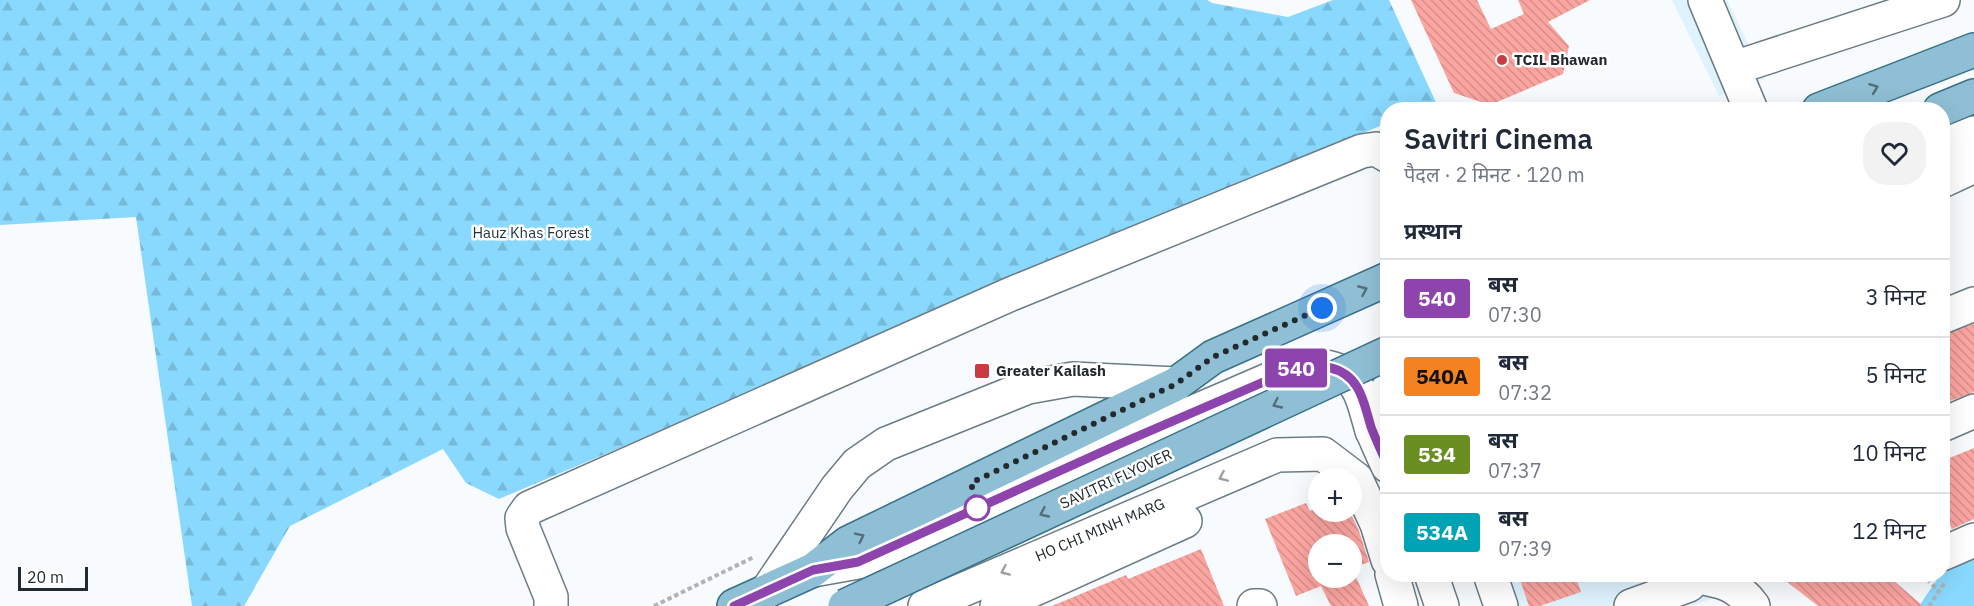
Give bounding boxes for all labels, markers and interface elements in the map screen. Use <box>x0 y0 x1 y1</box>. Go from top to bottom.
place label: TCIL Bhawan <box>1514 50 1607 69</box>
marker: TCIL Bhawan <box>1495 53 1509 67</box>
one-way arrow <box>1868 83 1879 96</box>
text: Savitri Cinema <box>1404 120 1593 157</box>
button: heart <box>1863 122 1926 185</box>
text: पैदल · 2 मिनट · 120 m <box>1404 161 1585 188</box>
text: प्रस्थान <box>1404 216 1462 245</box>
park label: Hauz Khas Forest <box>472 223 590 242</box>
text: बस <box>1488 269 1518 298</box>
text: 3 मिनट <box>1865 282 1926 311</box>
text: 540 <box>1418 284 1456 312</box>
one-way arrow <box>1356 285 1367 297</box>
your location <box>1307 293 1337 323</box>
text: 07:30 <box>1488 301 1542 328</box>
text: बस <box>1498 347 1528 376</box>
line badge: 540 <box>1262 348 1330 388</box>
text: 540 <box>1277 354 1315 382</box>
text: 5 मिनट <box>1865 360 1926 389</box>
place label: Greater Kailash <box>996 361 1106 380</box>
marker: Greater Kailash <box>973 362 991 380</box>
text: 540A <box>1416 362 1468 390</box>
text: 07:32 <box>1498 379 1552 406</box>
one-way arrow <box>1273 397 1284 409</box>
text: बस <box>1488 425 1518 454</box>
text: 10 मिनट <box>1852 438 1926 467</box>
text: 534 <box>1418 440 1456 468</box>
street label: SAVITRI FLYOVER <box>1057 444 1175 513</box>
text: 07:37 <box>1488 457 1542 484</box>
map controls <box>1308 468 1362 588</box>
button: + <box>1308 468 1362 522</box>
one-way arrow <box>1218 470 1229 482</box>
street label: HO CHI MINH MARG <box>1032 494 1167 565</box>
unlabelled marker <box>964 495 990 521</box>
text: बस <box>1498 503 1528 532</box>
one-way arrow <box>1039 506 1050 518</box>
text: 12 मिनट <box>1852 516 1926 545</box>
text: 534A <box>1416 518 1468 546</box>
one-way arrow <box>854 532 865 544</box>
button: − <box>1308 534 1362 588</box>
text: 07:39 <box>1498 535 1552 562</box>
scale bar <box>18 564 88 592</box>
one-way arrow <box>1000 564 1011 576</box>
text: 20 m <box>27 567 64 587</box>

